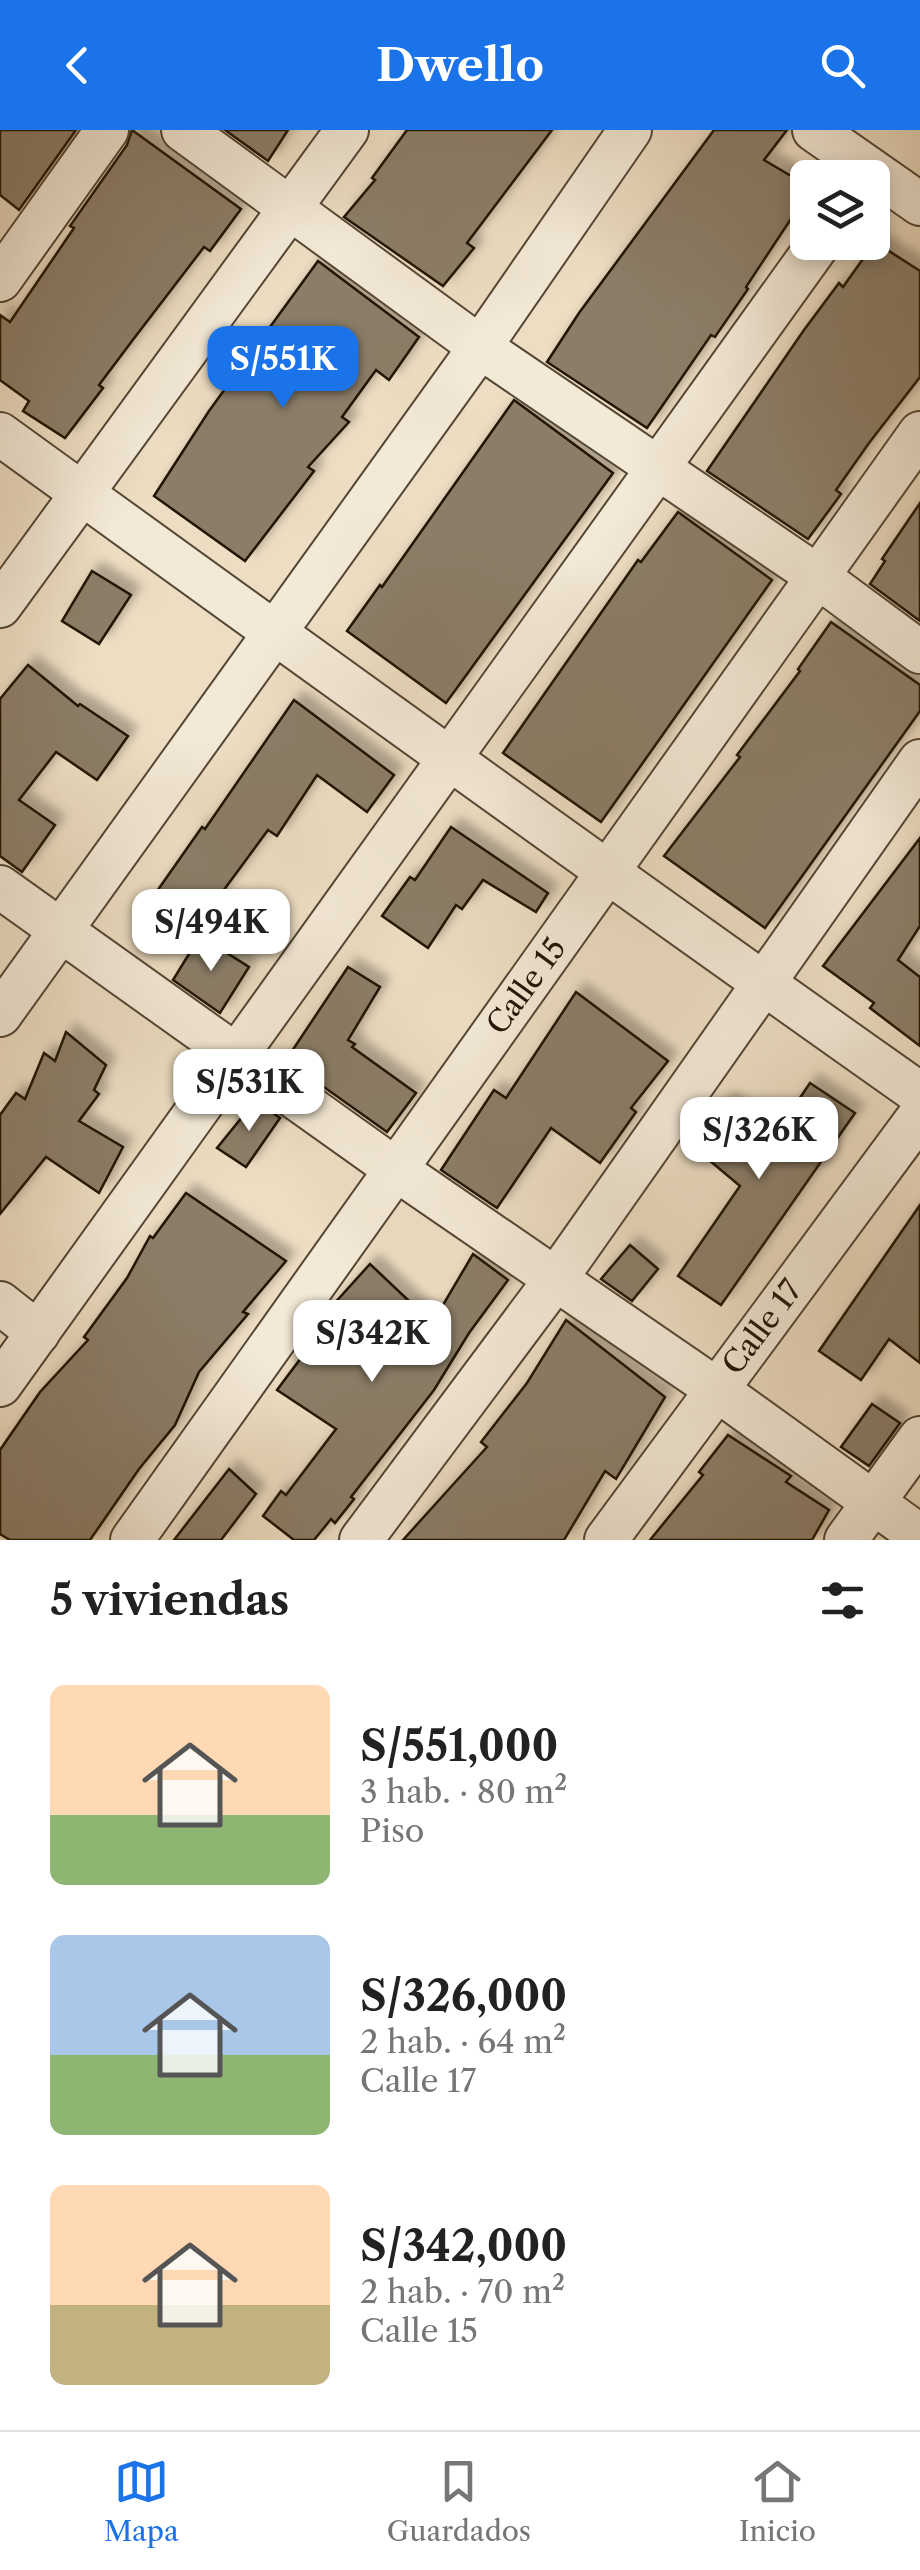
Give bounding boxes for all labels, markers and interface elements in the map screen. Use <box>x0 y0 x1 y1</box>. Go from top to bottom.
text: Dwello <box>376 37 544 93</box>
icon: back <box>50 38 105 93</box>
icon: search <box>815 38 870 93</box>
map controls <box>790 160 890 260</box>
button: layers <box>790 160 890 260</box>
pin: S/551K <box>202 326 364 411</box>
text: S/551K <box>229 339 337 378</box>
pin: S/494K <box>130 889 292 974</box>
text: S/494K <box>154 902 268 941</box>
street label: Calle 15 <box>479 930 573 1042</box>
pin: S/531K <box>168 1049 330 1134</box>
text: S/531K <box>195 1062 303 1101</box>
pin: S/326K <box>678 1097 840 1182</box>
text: S/326K <box>702 1110 816 1149</box>
street label: Calle 17 <box>714 1272 810 1382</box>
pin: S/342K <box>291 1300 453 1385</box>
text: S/342K <box>315 1313 429 1352</box>
icon: filters <box>815 1573 870 1628</box>
text: 5 viviendas <box>50 1574 289 1626</box>
text: S/551,000 <box>360 1720 558 1772</box>
icon: home <box>130 1725 250 1845</box>
text: 3 hab. · 80 m² <box>360 1772 567 1811</box>
text: Piso <box>360 1811 424 1850</box>
text: S/326,000 <box>360 1970 567 2022</box>
icon: home <box>130 1975 250 2095</box>
text: 2 hab. · 64 m² <box>360 2022 566 2061</box>
text: Calle 17 <box>360 2061 476 2100</box>
text: S/342,000 <box>360 2220 567 2272</box>
icon: home <box>130 2225 250 2345</box>
text: 2 hab. · 70 m² <box>360 2272 565 2311</box>
text: Calle 15 <box>360 2311 478 2350</box>
tab: Mapa <box>104 2454 179 2548</box>
tab: Guardados <box>387 2454 531 2548</box>
tab: Inicio <box>739 2454 816 2548</box>

